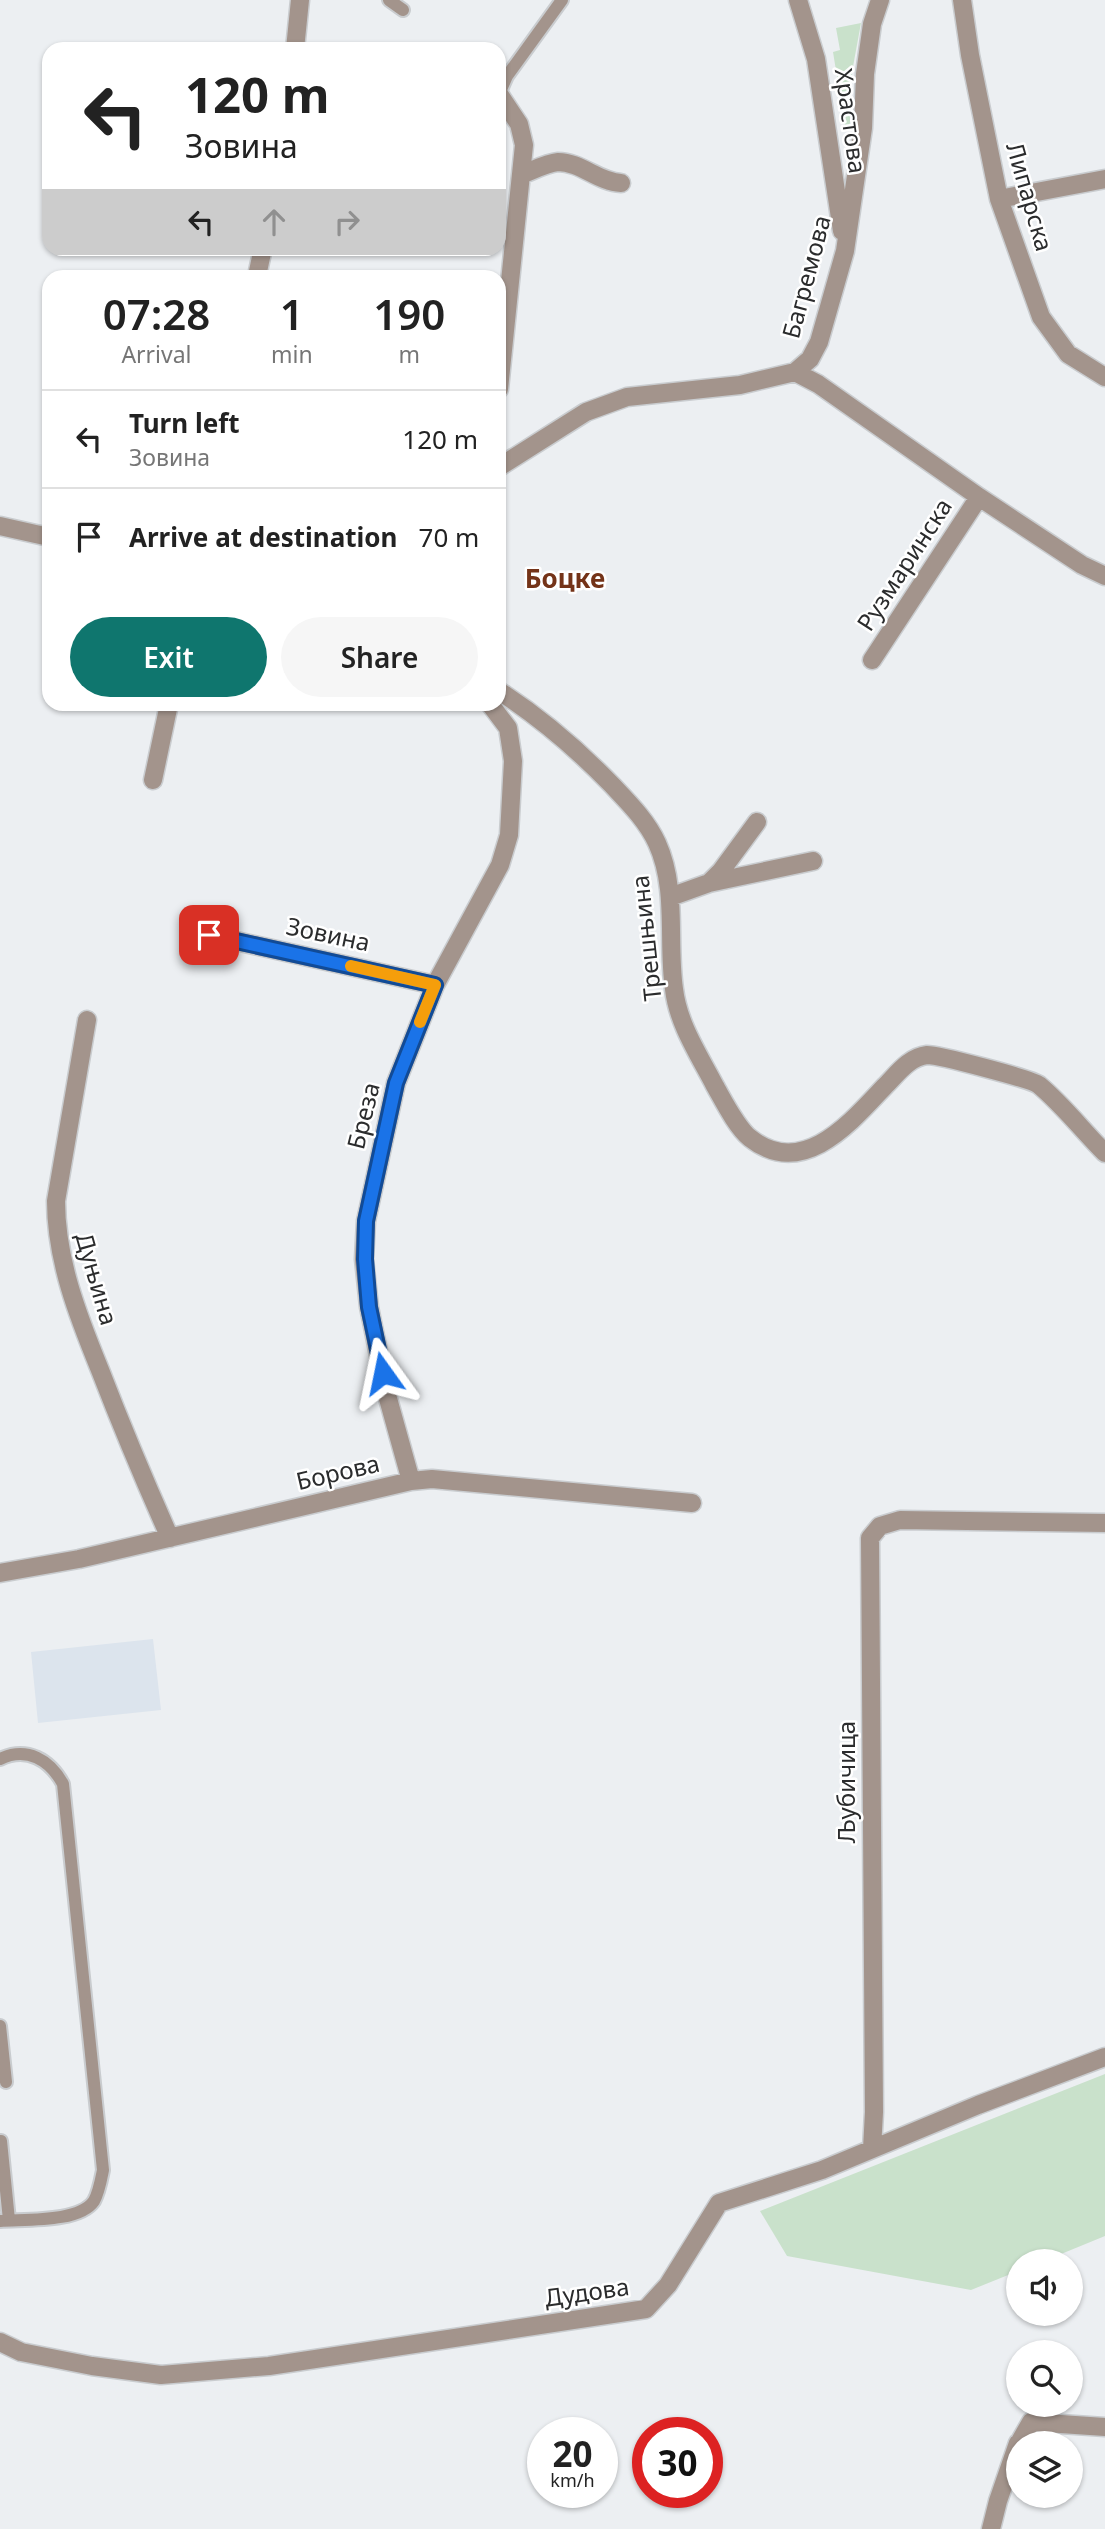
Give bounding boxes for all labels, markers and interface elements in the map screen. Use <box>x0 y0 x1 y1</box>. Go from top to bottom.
text: 120 m <box>185 61 330 127</box>
street label: Храстова <box>828 66 875 176</box>
icon: left <box>70 70 161 161</box>
text: Зовина <box>185 124 298 167</box>
street label: Липарска <box>999 138 1062 255</box>
icon: left <box>182 203 220 241</box>
icon: ahead <box>255 203 293 241</box>
icon: right <box>328 203 366 241</box>
street label: Багремова <box>773 211 838 342</box>
text: 07:28 <box>103 285 210 342</box>
text: 1 <box>280 285 304 342</box>
text: 190 <box>373 285 445 342</box>
text: Arrival <box>121 338 192 370</box>
text: min <box>271 338 313 370</box>
text: m <box>399 338 420 370</box>
text: Turn left <box>129 405 240 441</box>
icon: left <box>70 420 108 458</box>
text: 120 m <box>402 421 478 457</box>
text: Зовина <box>129 441 210 473</box>
street label: Рузмаринска <box>849 491 959 637</box>
icon: arrive <box>70 518 108 556</box>
text: Arrive at destination <box>129 519 398 555</box>
text: 70 m <box>419 519 479 555</box>
district label: Боцке <box>525 560 605 596</box>
button: Exit <box>70 617 267 697</box>
button: Share <box>281 617 478 697</box>
street label: Трешњина <box>623 874 669 1003</box>
pin <box>179 905 239 965</box>
street label: Зовина <box>283 909 373 958</box>
icon: arrive <box>190 916 228 954</box>
street label: Бреза <box>338 1079 387 1152</box>
street label: Дуњина <box>69 1228 126 1329</box>
position arrow <box>346 1336 420 1410</box>
street label: Борова <box>293 1446 383 1497</box>
street label: Љубичица <box>829 1721 862 1843</box>
map controls <box>1006 2249 1083 2508</box>
button: sound <box>1006 2249 1083 2326</box>
street label: Дудова <box>542 2269 631 2314</box>
button: search <box>1006 2340 1083 2417</box>
speed limit sign: 30 <box>632 2417 723 2508</box>
text: 20 <box>552 2430 593 2477</box>
button: layers <box>1006 2431 1083 2508</box>
text: km/h <box>550 2468 595 2492</box>

